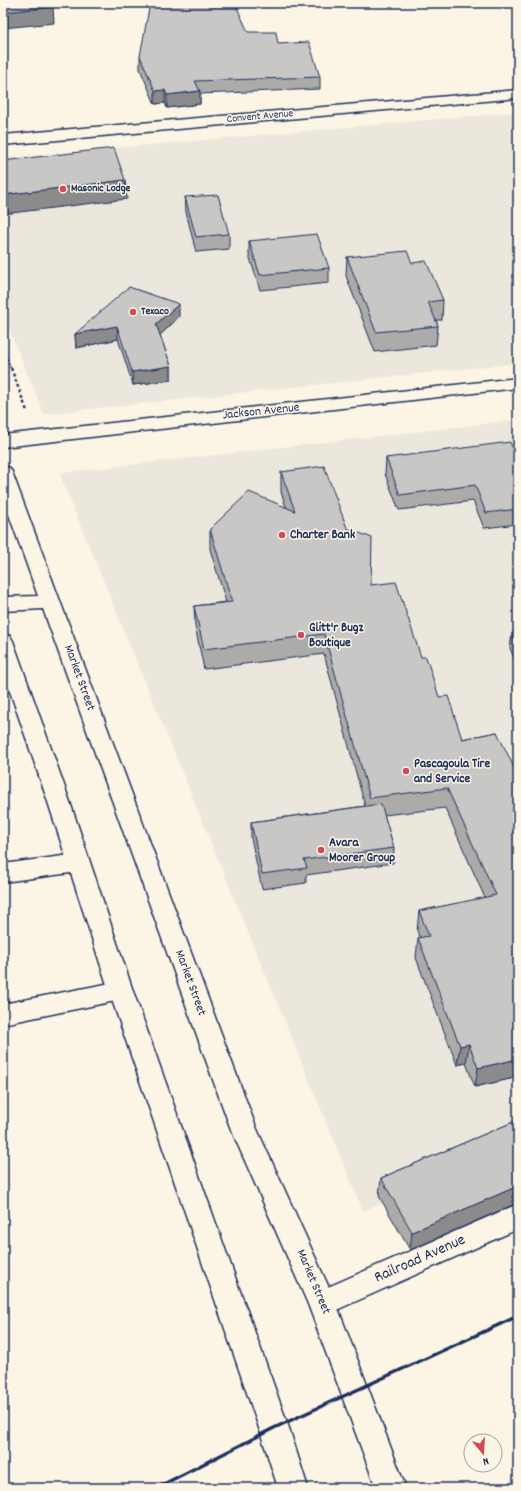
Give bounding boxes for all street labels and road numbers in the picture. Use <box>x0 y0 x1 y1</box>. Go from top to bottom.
street label: Convent Avenue <box>226 106 294 128</box>
street label: Jackson Avenue <box>222 398 301 425</box>
street label: Market Street <box>58 642 100 714</box>
street label: Market Street <box>169 947 211 1019</box>
street label: Railroad Avenue <box>371 1229 469 1289</box>
street label: Market Street <box>291 1247 335 1318</box>

